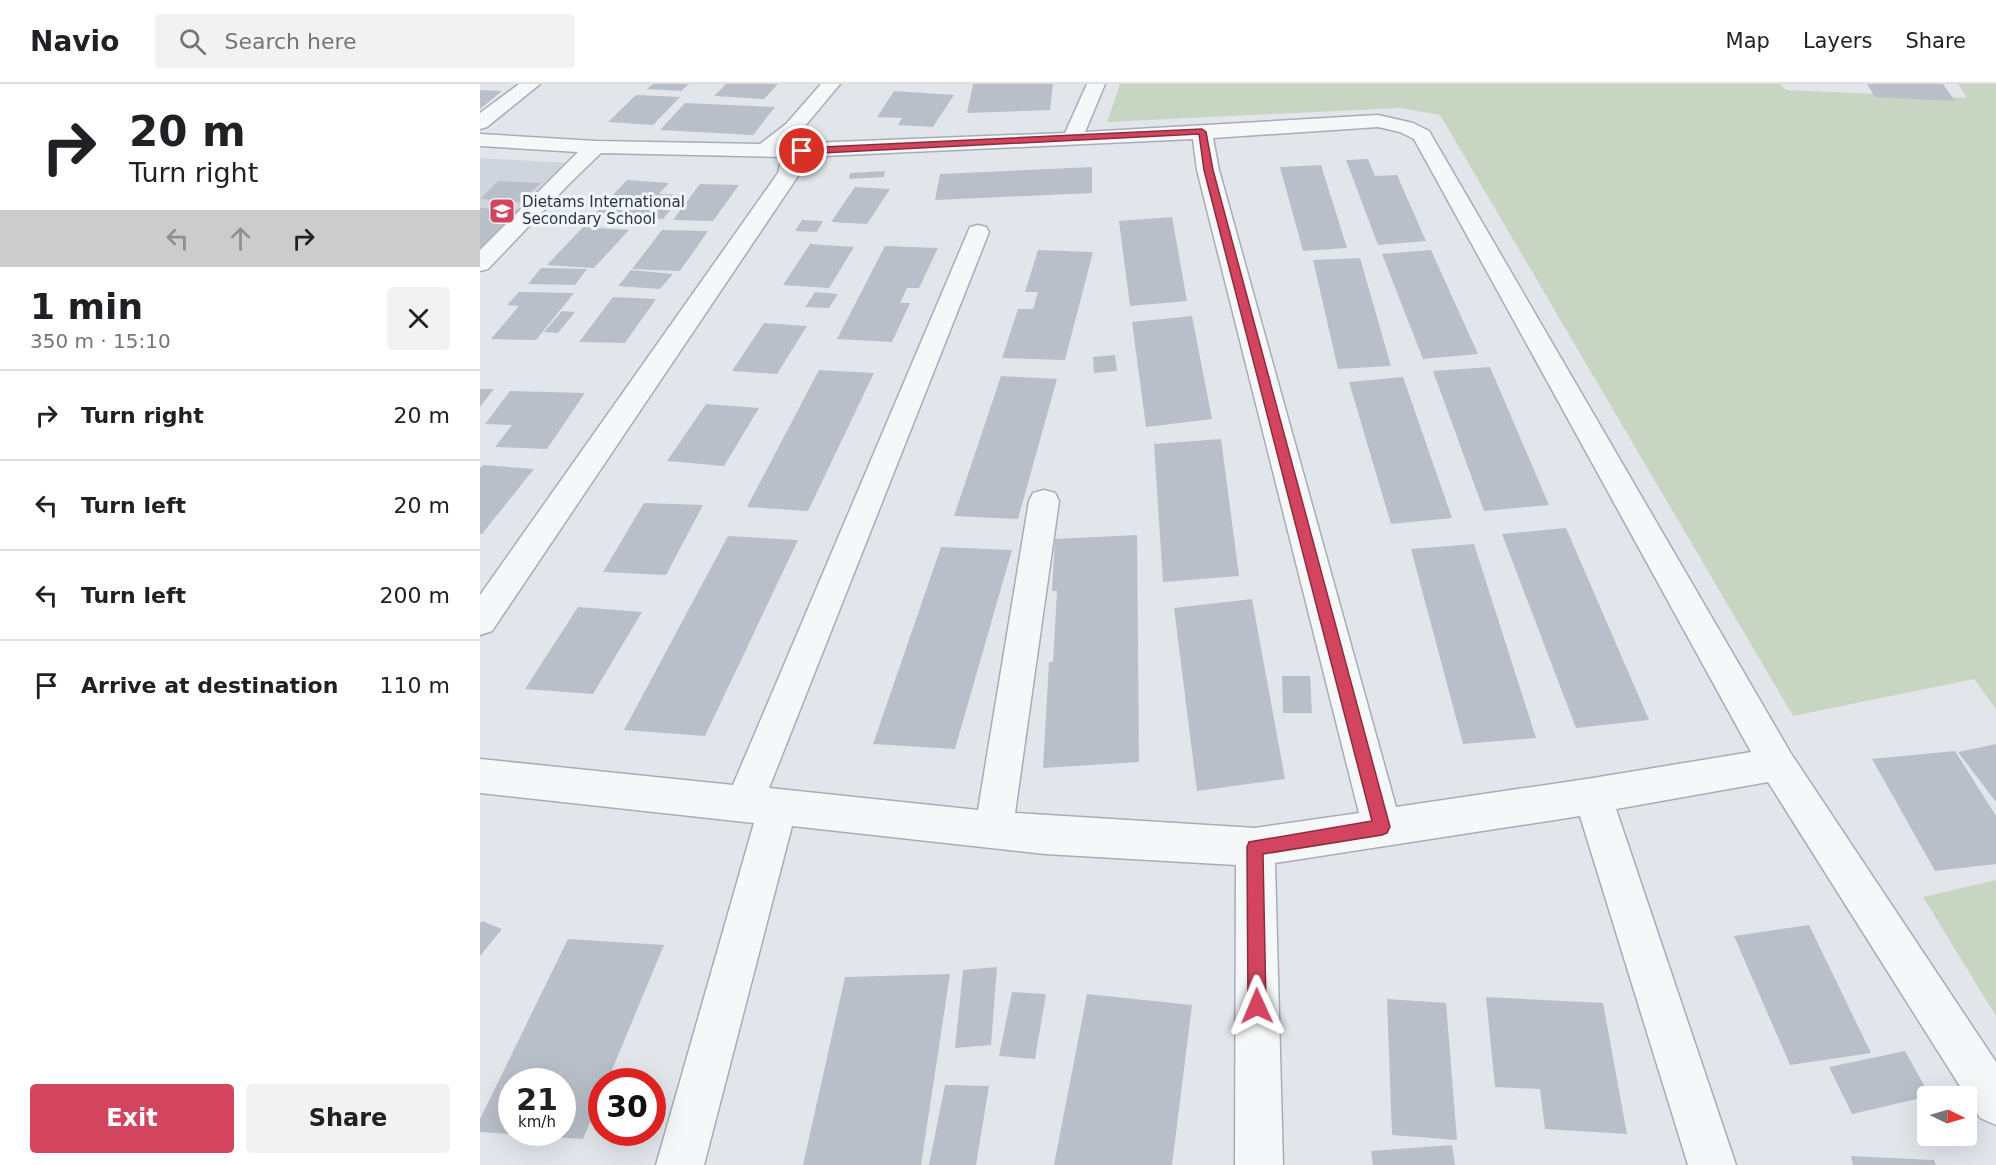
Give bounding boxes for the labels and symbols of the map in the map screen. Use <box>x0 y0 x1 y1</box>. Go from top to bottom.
pin <box>776 125 827 176</box>
place label: Dietams International Secondary School <box>522 193 685 228</box>
school or university icon: Dietams International Secondary School <box>487 196 517 226</box>
position arrow <box>1225 974 1289 1038</box>
speed limit sign: 30 <box>588 1068 666 1146</box>
north arrow <box>1917 1086 1977 1146</box>

